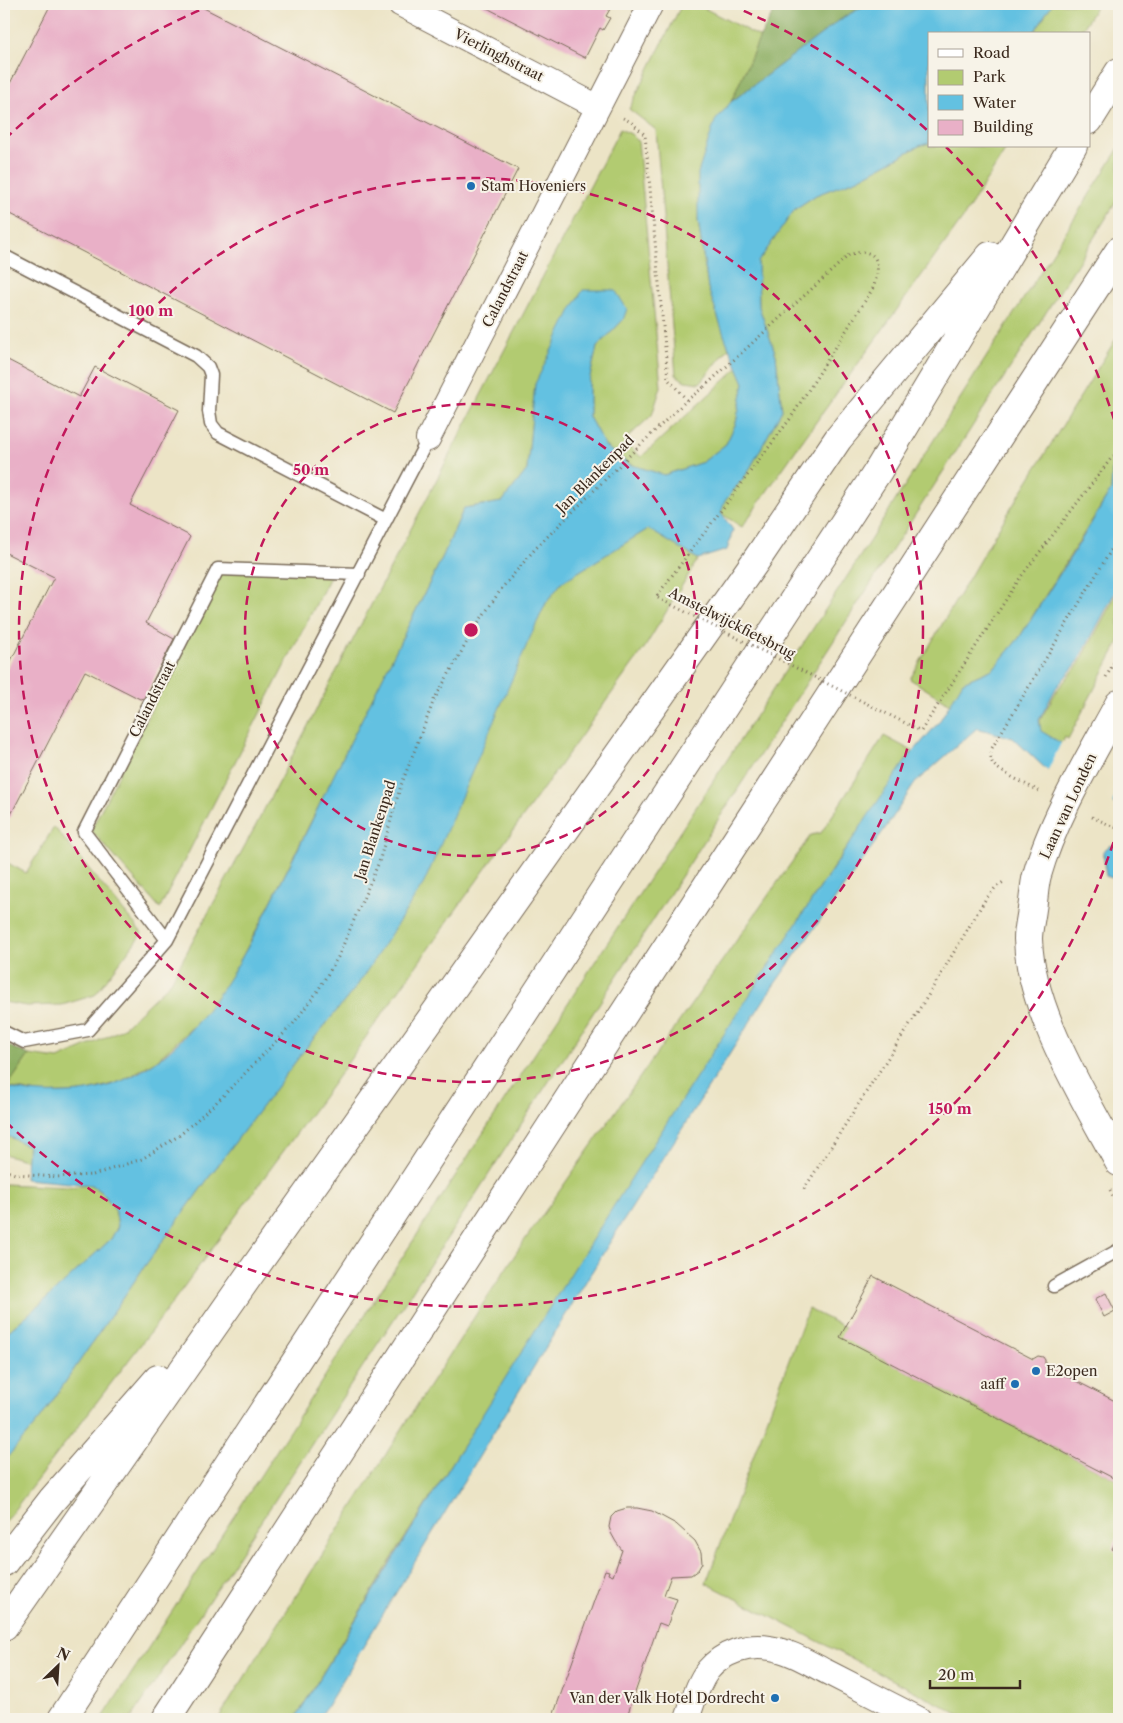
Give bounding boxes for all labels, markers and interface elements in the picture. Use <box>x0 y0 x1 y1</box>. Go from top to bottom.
street label: Vierlinghstraat <box>450 24 547 85</box>
legend <box>928 32 1090 148</box>
text: Road <box>973 43 1010 62</box>
text: Park <box>973 67 1007 86</box>
text: Water <box>972 93 1017 112</box>
text: Building <box>973 117 1033 136</box>
place label: Stam Hoveniers <box>481 177 586 195</box>
marker: Stam Hoveniers <box>465 180 477 192</box>
street label: Calandstraat <box>478 248 532 330</box>
text: 100 m <box>129 301 173 320</box>
street label: Jan Blankenpad <box>551 431 638 518</box>
text: 50 m <box>293 460 329 479</box>
street label: Amstelwijckfietsbrug <box>665 583 799 663</box>
centre of rings <box>462 621 480 639</box>
street label: Calandstraat <box>125 658 179 740</box>
street label: Laan van Londen <box>1036 750 1100 862</box>
street label: Jan Blankenpad <box>350 778 400 884</box>
text: 150 m <box>928 1099 972 1118</box>
place label: E2open <box>1046 1362 1098 1380</box>
marker: E2open <box>1030 1365 1042 1377</box>
place label: aaff <box>981 1375 1007 1393</box>
marker: aaff <box>1009 1378 1021 1390</box>
north arrow <box>32 1640 82 1690</box>
text: N <box>54 1643 73 1665</box>
scale bar <box>930 1658 1020 1690</box>
text: 20 m <box>938 1665 974 1684</box>
place label: Van der Valk Hotel Dordrecht <box>569 1689 765 1707</box>
marker: Van der Valk Hotel Dordrecht <box>769 1692 781 1704</box>

